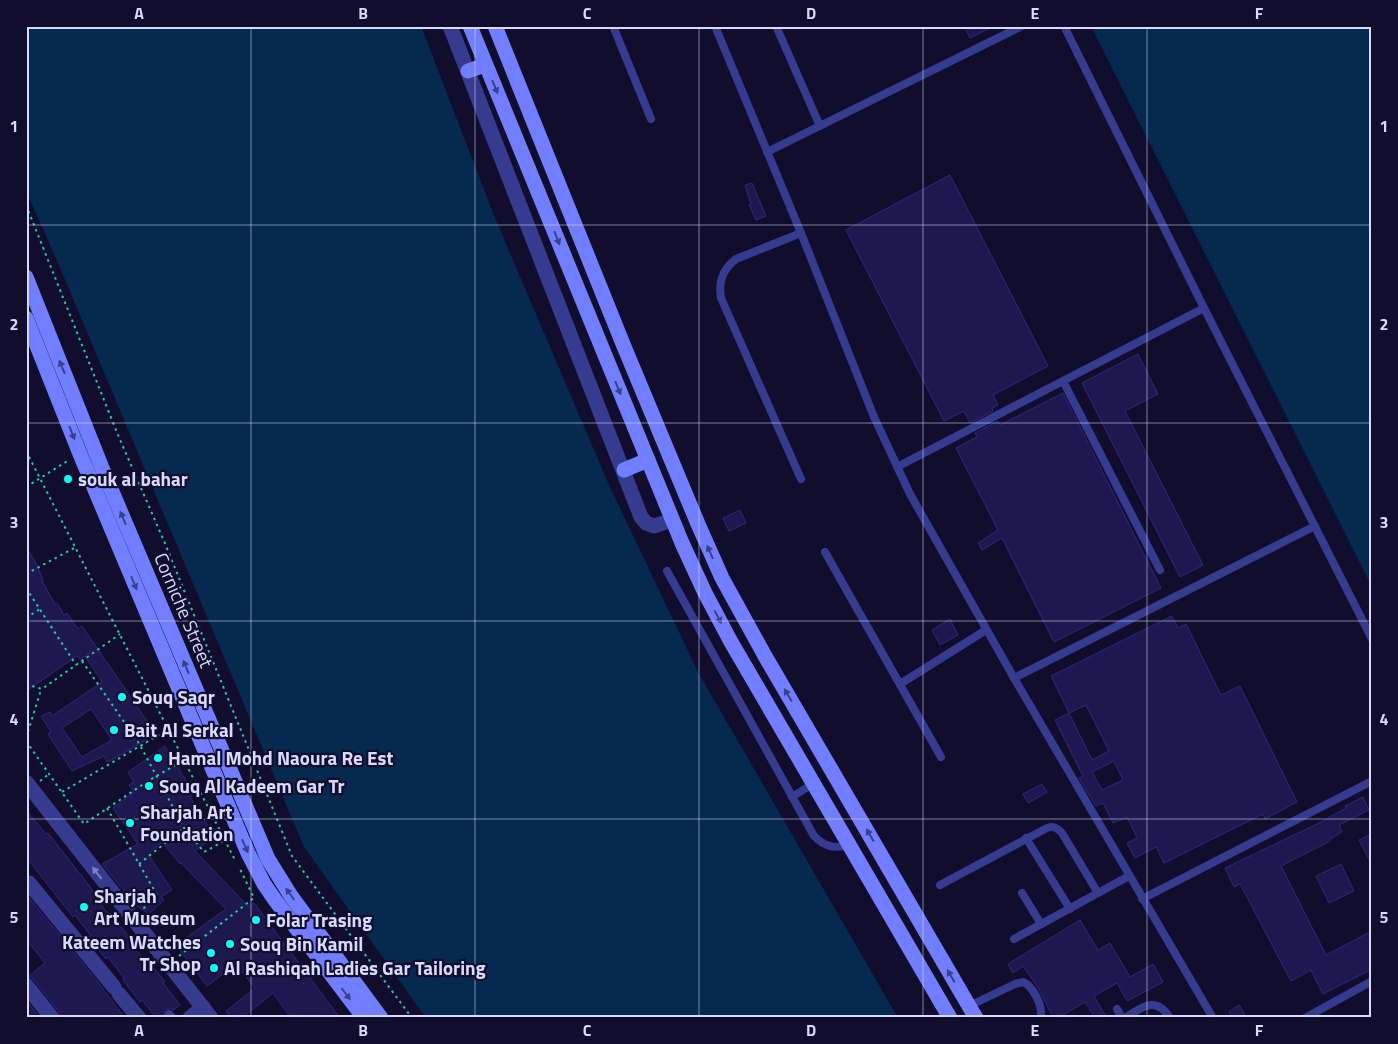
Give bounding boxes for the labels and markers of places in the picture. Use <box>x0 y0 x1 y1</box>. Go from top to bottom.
place label: souk al bahar <box>78 464 188 493</box>
marker: souk al bahar <box>62 473 74 485</box>
place label: Souq Saqr <box>132 682 215 711</box>
marker: Souq Saqr <box>116 691 128 703</box>
place label: Bait Al Serkal <box>124 715 234 744</box>
marker: Bait Al Serkal <box>108 724 120 736</box>
place label: Hamal Mohd Naoura Re Est <box>168 743 393 772</box>
marker: Hamal Mohd Naoura Re Est <box>152 752 164 764</box>
place label: Souq Al Kadeem Gar Tr <box>159 771 345 800</box>
marker: Souq Al Kadeem Gar Tr <box>143 780 155 792</box>
place label: Sharjah Art Foundation <box>140 797 233 848</box>
marker: Sharjah Art Foundation <box>124 817 136 829</box>
place label: Sharjah Art Museum <box>94 881 196 932</box>
marker: Sharjah Art Museum <box>78 901 90 913</box>
place label: Folar Trasing <box>266 905 372 934</box>
marker: Folar Trasing <box>250 914 262 926</box>
place label: Kateem Watches Tr Shop <box>62 927 201 978</box>
place label: Souq Bin Kamil <box>240 929 363 958</box>
marker: Souq Bin Kamil <box>224 938 236 950</box>
marker: Kateem Watches Tr Shop <box>205 947 217 959</box>
place label: Al Rashiqah Ladies Gar Tailoring <box>224 953 486 982</box>
marker: Al Rashiqah Ladies Gar Tailoring <box>208 962 220 974</box>

